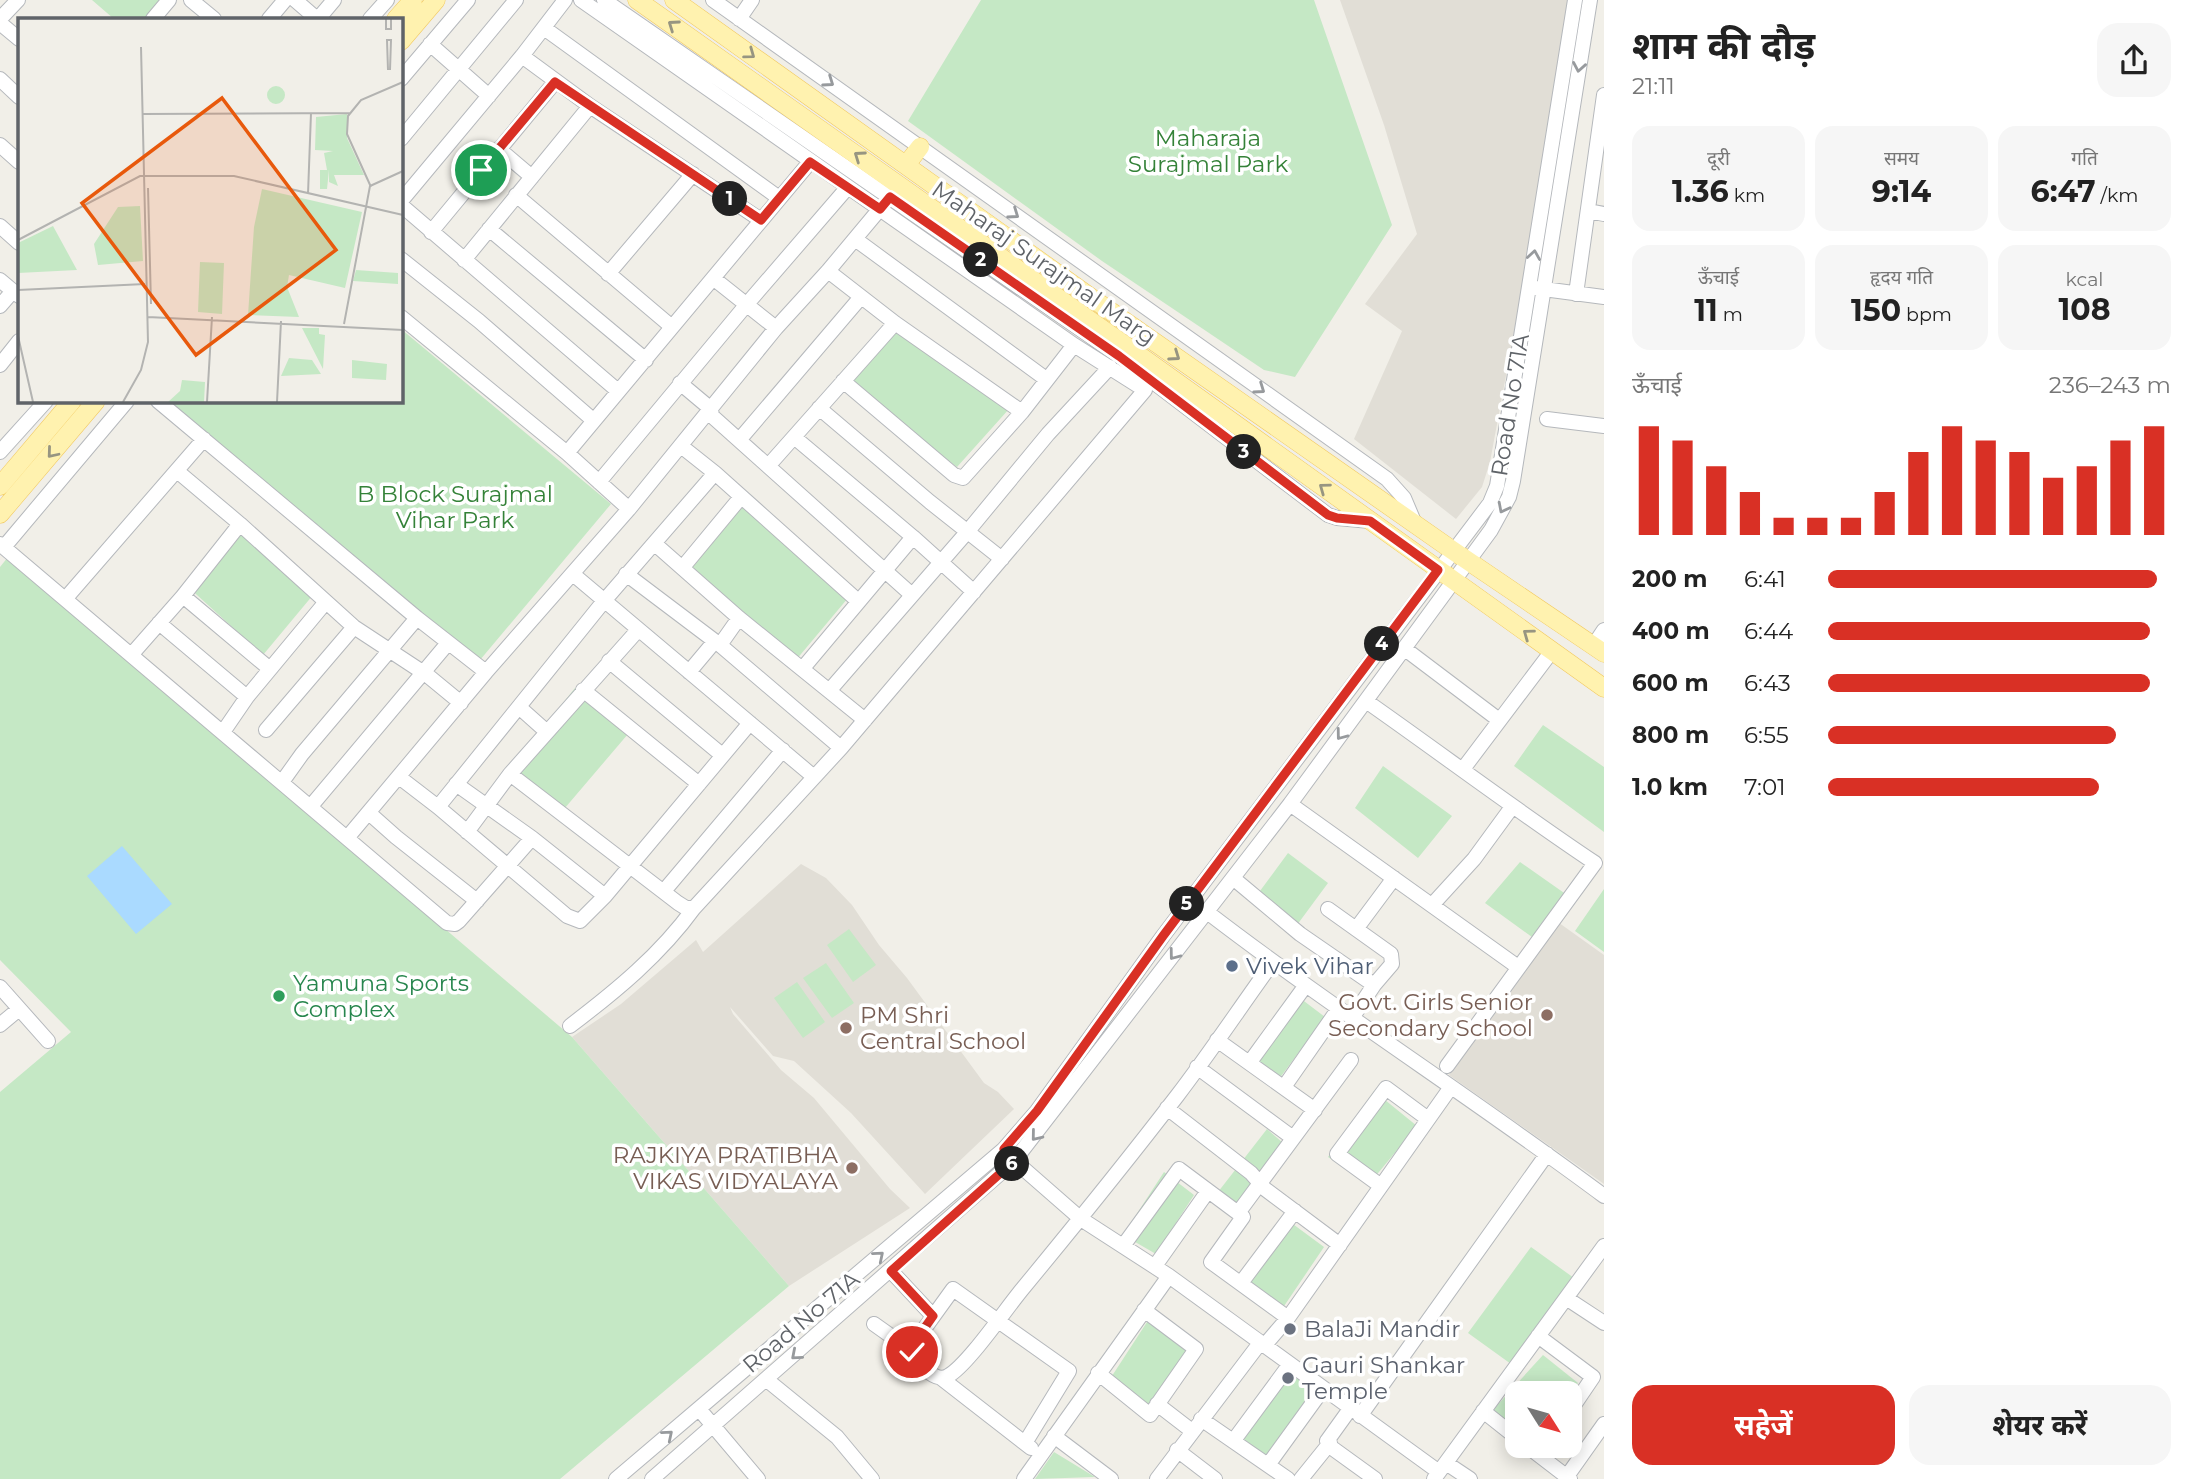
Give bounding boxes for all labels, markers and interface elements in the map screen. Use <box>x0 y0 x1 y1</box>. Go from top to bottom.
inset map <box>18 18 402 402</box>
one-way arrow <box>668 21 681 33</box>
text: शाम की दौड़ <box>1632 22 1815 69</box>
button: share <box>2097 23 2171 97</box>
one-way arrow <box>742 46 755 58</box>
one-way arrow <box>1572 61 1587 73</box>
text: 21:11 <box>1632 72 1675 100</box>
one-way arrow <box>821 74 834 86</box>
park label: Maharaja Surajmal Park <box>1128 124 1288 178</box>
pin <box>451 140 511 200</box>
text: दूरी <box>1707 147 1730 170</box>
text: समय <box>1884 147 1919 170</box>
text: गति <box>2071 147 2098 170</box>
icon: arrive <box>462 151 500 189</box>
one-way arrow <box>854 152 867 165</box>
text: 1.36 <box>1672 173 1729 210</box>
text: 9:14 <box>1872 173 1931 210</box>
text: 6:47 <box>2031 173 2096 210</box>
street label: Maharaj Surajmal Marg <box>927 175 1161 351</box>
pin: 1 <box>712 182 748 216</box>
text: km <box>1729 184 1765 207</box>
text: /km <box>2096 184 2138 207</box>
text: 1 <box>726 187 733 210</box>
one-way arrow <box>1006 206 1019 218</box>
pin: 2 <box>964 243 998 278</box>
text: 2 <box>975 248 986 271</box>
one-way arrow <box>1526 249 1541 261</box>
text: ऊँचाई <box>1698 266 1739 289</box>
text: हृदय गति <box>1870 266 1933 289</box>
text: kcal <box>2066 268 2103 291</box>
text: 108 <box>2059 291 2110 328</box>
text: 11 <box>1694 292 1718 329</box>
text: 150 <box>1851 292 1901 329</box>
text: m <box>1718 303 1743 326</box>
text: bpm <box>1901 303 1952 326</box>
street label: Road No 71A <box>1485 331 1535 478</box>
one-way arrow <box>1167 348 1180 360</box>
text: ऊँचाई <box>1632 371 1682 399</box>
text: 236–243 m <box>2049 371 2171 399</box>
one-way arrow <box>1252 380 1265 393</box>
pin: 3 <box>1226 434 1262 470</box>
text: 3 <box>1238 440 1249 463</box>
one-way arrow <box>48 444 60 457</box>
park label: B Block Surajmal Vihar Park <box>357 480 553 534</box>
one-way arrow <box>1319 484 1331 496</box>
one-way arrow <box>1498 501 1512 513</box>
text: 200 m <box>1632 565 1707 593</box>
text: 6:41 <box>1744 565 1786 593</box>
text: 400 m <box>1632 617 1710 645</box>
text: 6:44 <box>1744 617 1793 645</box>
pin: 4 <box>1364 626 1400 662</box>
one-way arrow <box>1523 630 1536 642</box>
text: 4 <box>1375 632 1388 655</box>
text: 600 m <box>1632 669 1709 697</box>
text: 6:43 <box>1744 669 1791 697</box>
text: 800 m <box>1632 721 1709 749</box>
text: 6:55 <box>1744 721 1789 749</box>
one-way arrow <box>1337 727 1349 740</box>
text: 1.0 km <box>1632 773 1708 801</box>
text: 7:01 <box>1744 773 1786 801</box>
pin: 5 <box>1170 886 1204 922</box>
text: 5 <box>1181 892 1192 915</box>
one-way arrow <box>1170 947 1182 960</box>
place label: Vivek Vihar <box>1246 952 1374 980</box>
marker: Vivek Vihar <box>1224 958 1240 974</box>
place label: Yamuna Sports Complex <box>293 969 469 1023</box>
marker: Yamuna Sports Complex <box>271 988 287 1004</box>
place label: Govt. Girls Senior Secondary School <box>1328 988 1533 1042</box>
place label: PM Shri Central School <box>860 1001 1026 1055</box>
marker: Govt. Girls Senior Secondary School <box>1539 1007 1555 1023</box>
marker: PM Shri Central School <box>838 1020 854 1036</box>
one-way arrow <box>1031 1128 1044 1140</box>
place label: RAJKIYA PRATIBHA VIKAS VIDYALAYA <box>613 1141 838 1195</box>
pin: 6 <box>995 1146 1030 1182</box>
text: 6 <box>1005 1152 1018 1175</box>
marker: RAJKIYA PRATIBHA VIKAS VIDYALAYA <box>844 1160 860 1176</box>
one-way arrow <box>871 1252 884 1264</box>
street label: Road No 71A <box>737 1265 865 1379</box>
place label: BalaJi Mandir <box>1304 1315 1461 1343</box>
marker: BalaJi Mandir <box>1282 1321 1298 1337</box>
pin <box>882 1322 942 1382</box>
icon: check <box>893 1333 931 1371</box>
one-way arrow <box>791 1347 804 1359</box>
place label: Gauri Shankar Temple <box>1302 1351 1465 1405</box>
marker: Gauri Shankar Temple <box>1280 1370 1296 1386</box>
north arrow <box>1505 1381 1582 1458</box>
map controls <box>1505 1381 1582 1458</box>
button: सहेजें <box>1632 1385 1895 1465</box>
button: शेयर करें <box>1909 1385 2171 1465</box>
one-way arrow <box>660 1431 673 1443</box>

